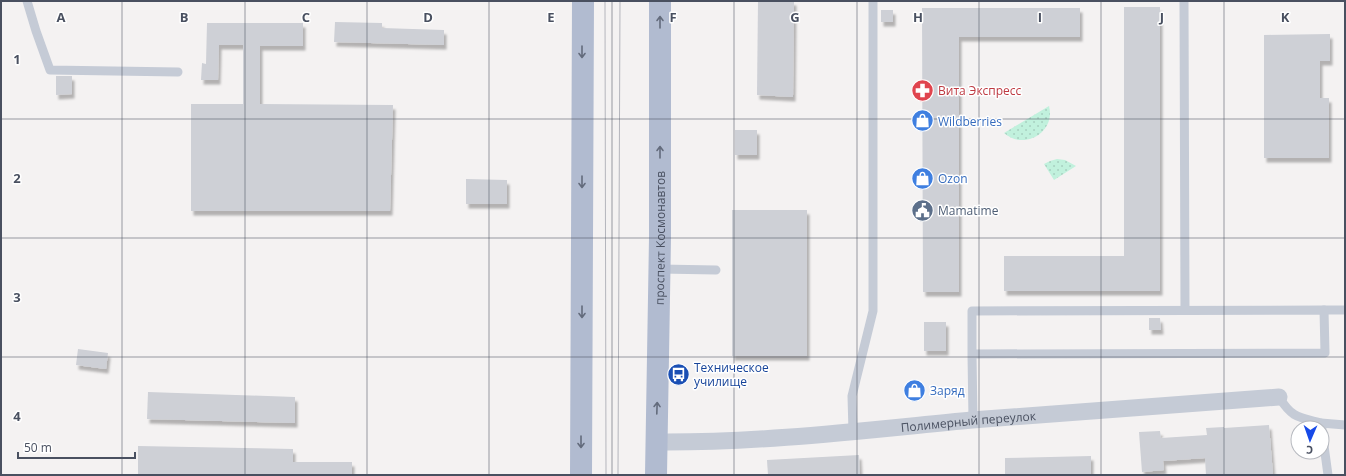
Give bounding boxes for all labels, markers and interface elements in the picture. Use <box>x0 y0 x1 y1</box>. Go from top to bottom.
text: A <box>57 8 66 26</box>
text: B <box>180 8 189 26</box>
text: C <box>302 8 310 26</box>
text: D <box>423 8 433 26</box>
text: E <box>547 8 555 26</box>
text: F <box>669 8 677 26</box>
text: G <box>790 8 800 26</box>
text: H <box>913 8 923 26</box>
text: I <box>1038 8 1042 26</box>
text: J <box>1159 8 1164 26</box>
text: K <box>1281 8 1290 26</box>
one-way arrow <box>656 16 664 29</box>
one-way arrow <box>578 45 586 58</box>
text: 1 <box>13 50 21 68</box>
pharmacy icon: Вита Экспресс <box>909 77 935 103</box>
place label: Вита Экспресс <box>938 82 1022 99</box>
shop icon: Wildberries <box>910 108 936 134</box>
place label: Wildberries <box>938 113 1002 130</box>
one-way arrow <box>656 146 664 159</box>
shop icon: Ozon <box>910 165 936 191</box>
text: 2 <box>13 169 21 187</box>
place label: Ozon <box>938 170 968 187</box>
street label: проспект Космонавтов <box>650 171 669 305</box>
one-way arrow <box>578 175 586 188</box>
public building icon: Mamatime <box>910 197 936 223</box>
place label: Mamatime <box>938 202 999 219</box>
text: 3 <box>13 288 21 306</box>
one-way arrow <box>578 305 586 318</box>
place label: Техническое училище <box>694 359 769 390</box>
bus stop icon: Техническое училище <box>666 361 692 387</box>
shop icon: Заряд <box>902 377 928 403</box>
place label: Заряд <box>930 382 965 399</box>
one-way arrow <box>653 402 661 415</box>
text: 4 <box>13 407 21 425</box>
street label: Полимерный переулок <box>900 407 1037 436</box>
north arrow <box>1290 420 1330 460</box>
scale bar <box>18 434 135 460</box>
one-way arrow <box>577 435 585 448</box>
text: 50 m <box>24 439 52 456</box>
text: С <box>1306 443 1313 458</box>

